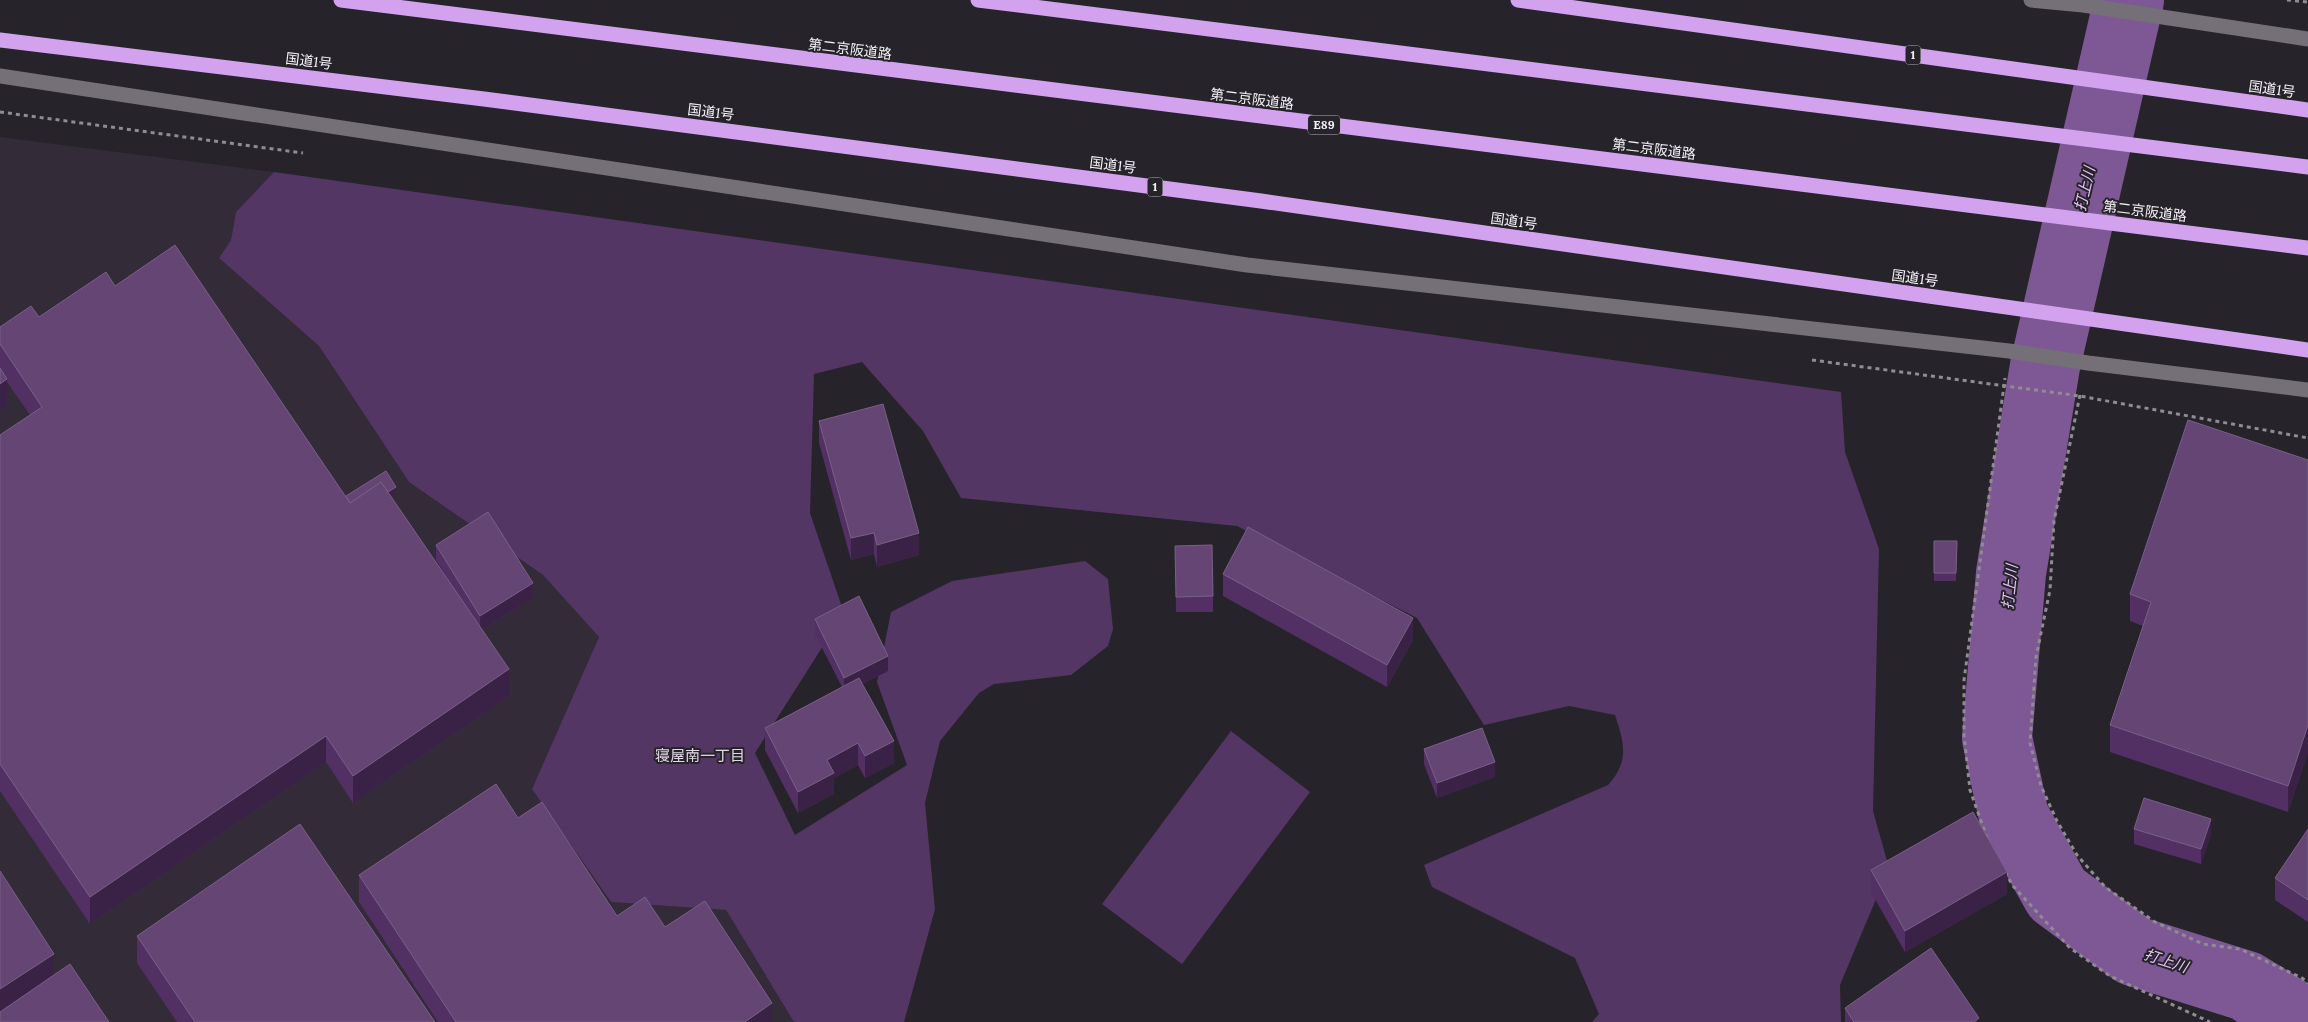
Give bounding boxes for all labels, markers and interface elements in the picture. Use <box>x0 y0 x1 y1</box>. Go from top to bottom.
street label: 第二京阪道路 <box>807 35 893 63</box>
road number: 1 <box>1906 46 1920 64</box>
street label: 国道1号 <box>285 49 333 73</box>
street label: 国道1号 <box>2247 77 2297 101</box>
street label: 第二京阪道路 <box>1209 85 1295 113</box>
street label: 国道1号 <box>687 100 735 124</box>
road number: E89 <box>1308 116 1340 134</box>
street label: 第二京阪道路 <box>1611 135 1697 163</box>
street label: 国道1号 <box>1089 153 1137 177</box>
water label: 打上川 <box>2070 163 2099 213</box>
road number: 1 <box>1148 178 1162 196</box>
street label: 第二京阪道路 <box>2102 197 2188 225</box>
street label: 国道1号 <box>1489 209 1539 233</box>
street label: 国道1号 <box>1890 266 1940 290</box>
water label: 打上川 <box>1998 562 2022 610</box>
district label: 寝屋南一丁目 <box>655 746 745 765</box>
water label: 打上川 <box>2142 945 2192 977</box>

